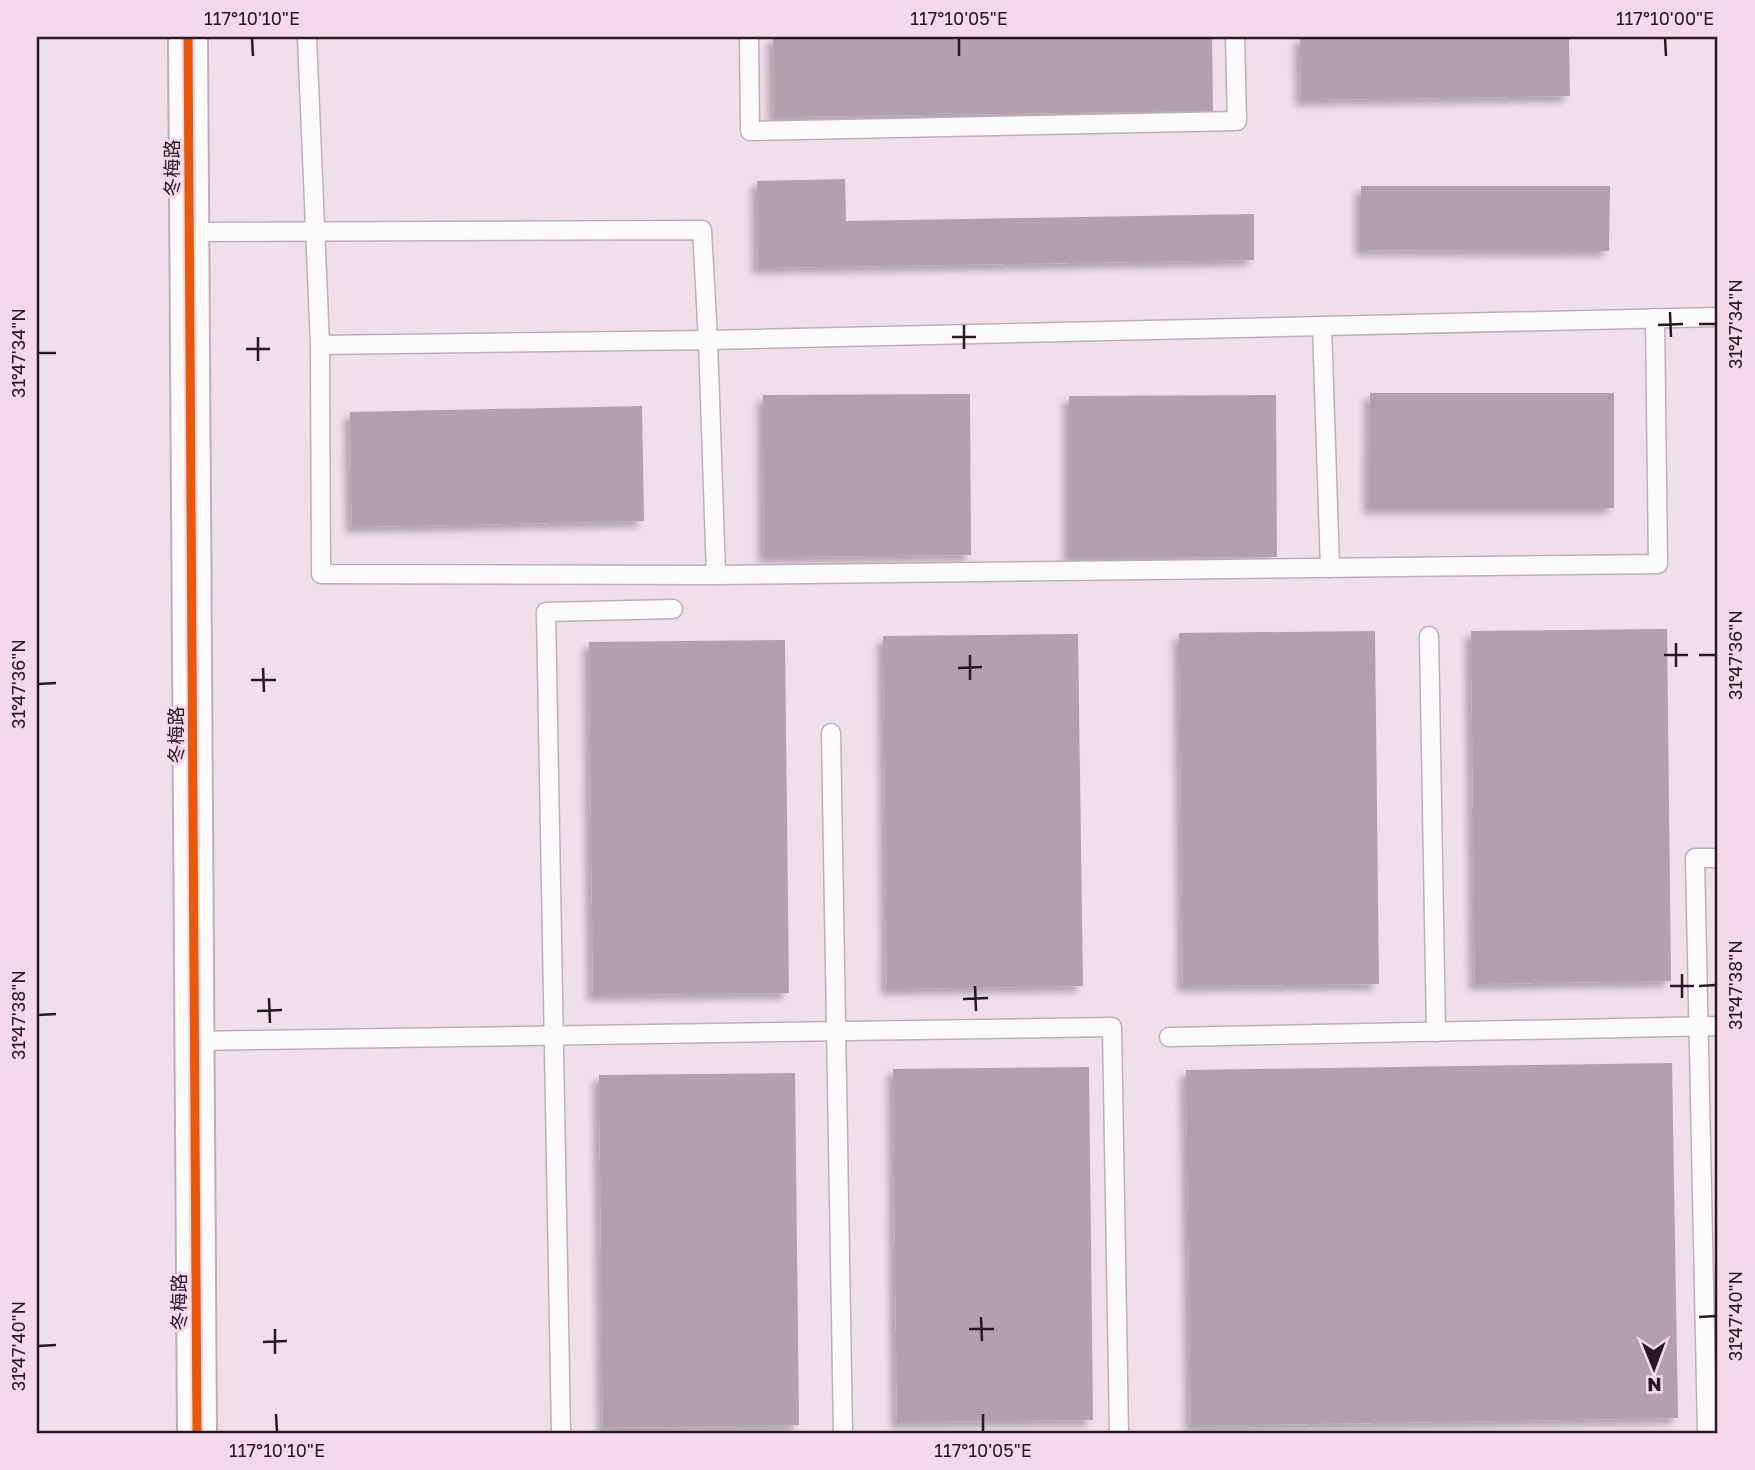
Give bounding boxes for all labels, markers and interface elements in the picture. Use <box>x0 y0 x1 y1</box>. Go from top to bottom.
text: 117°10'10"E <box>204 7 300 29</box>
text: 117°10'05"E <box>910 7 1008 29</box>
text: 117°10'00"E <box>1616 7 1714 29</box>
street label: 冬梅路 <box>160 139 183 197</box>
text: 31°47'34"N <box>1724 279 1746 369</box>
text: 31°47'34"N <box>7 308 29 398</box>
text: 31°47'36"N <box>1724 610 1746 700</box>
text: 31°47'36"N <box>7 639 29 729</box>
street label: 冬梅路 <box>164 706 187 764</box>
text: 31°47'38"N <box>1724 940 1746 1030</box>
text: 31°47'38"N <box>7 970 29 1060</box>
text: 31°47'40"N <box>1724 1271 1746 1361</box>
street label: 冬梅路 <box>167 1273 190 1331</box>
text: 31°47'40"N <box>7 1301 29 1391</box>
north arrow <box>1618 1334 1688 1404</box>
text: N <box>1647 1374 1662 1397</box>
text: 117°10'10"E <box>229 1439 325 1461</box>
text: 117°10'05"E <box>934 1439 1032 1461</box>

